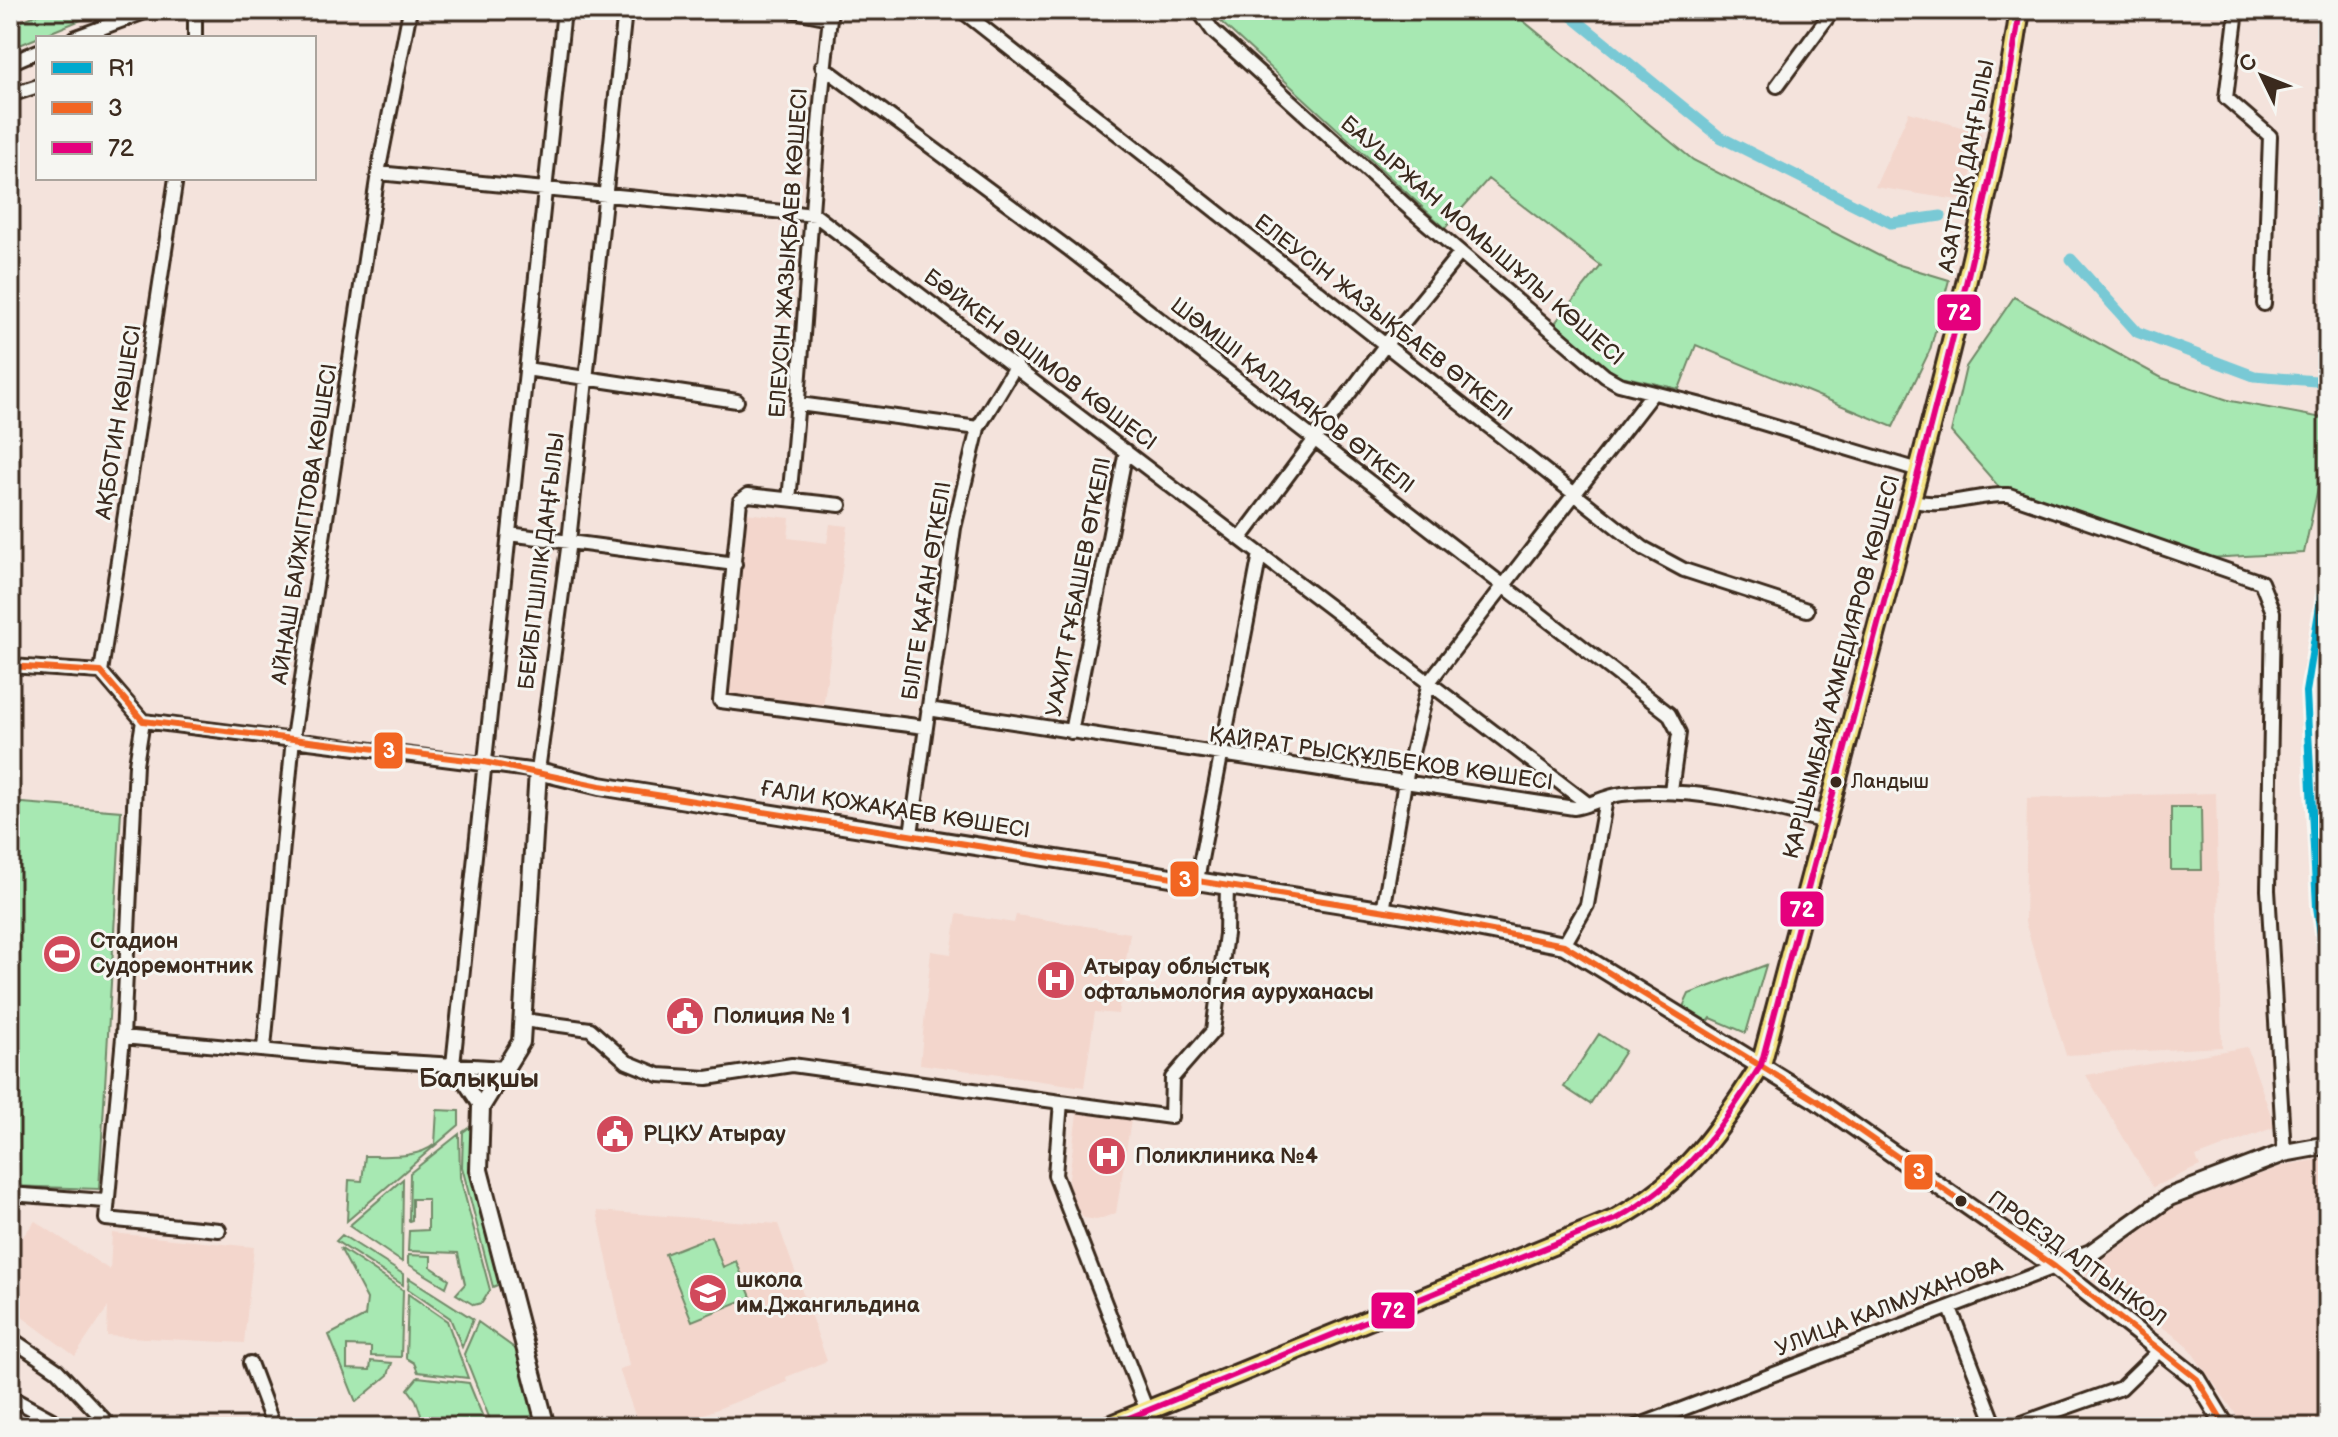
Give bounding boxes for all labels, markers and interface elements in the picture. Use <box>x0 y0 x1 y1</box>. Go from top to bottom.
legend <box>36 36 316 180</box>
north arrow <box>2222 36 2302 116</box>
text: С <box>2233 49 2264 78</box>
text: R1 <box>108 54 134 83</box>
street label: АЗАТТЫҚ ДАҢҒЫЛЫ <box>1933 57 2001 276</box>
street label: ЕЛЕУСІН ЖАЗЫҚБАЕВ КӨШЕСІ <box>764 87 814 419</box>
text: 3 <box>108 94 123 123</box>
street label: БАУЫРЖАН МОМЫШҰЛЫ КӨШЕСІ <box>1335 110 1629 372</box>
text: 72 <box>108 134 134 163</box>
street label: ЕЛЕУСІН ЖАЗЫҚБАЕВ ӨТКЕЛІ <box>1249 209 1517 427</box>
street label: БӘЙКЕН ӘШІМОВ КӨШЕСІ <box>918 264 1162 456</box>
street label: ШӘМШІ ҚАЛДАЯҚОВ ӨТКЕЛІ <box>1165 292 1419 500</box>
line badge: 72 <box>1936 293 1982 332</box>
text: 72 <box>1946 300 1972 327</box>
street label: АҚБОТИН КӨШЕСІ <box>90 323 148 522</box>
street label: АЙНАШ БАЙЖІГІТОВА КӨШЕСІ <box>266 362 344 687</box>
street label: БЕЙБІТШІЛІК ДАҢҒЫЛЫ <box>513 431 571 691</box>
street label: УАХИТ ҒҰБАШЕВ ӨТКЕЛІ <box>1041 455 1117 719</box>
street label: ҚАРШЫМБАЙ АХМЕДИЯРОВ КӨШЕСІ <box>1778 472 1906 862</box>
street label: БІЛГЕ ҚАҒАН ӨТКЕЛІ <box>896 480 958 702</box>
street label: ҚАЙРАТ РЫСҚҰЛБЕКОВ КӨШЕСІ <box>1207 721 1555 797</box>
line badge: 3 <box>373 731 404 770</box>
text: 3 <box>383 738 396 765</box>
place label: Ландыш <box>1850 770 1929 794</box>
marker: Ландыш <box>1828 774 1844 790</box>
street label: ҒАЛИ ҚОЖАҚАЕВ КӨШЕСІ <box>758 775 1032 845</box>
line badge: 3 <box>1169 860 1200 898</box>
text: 3 <box>1179 867 1192 894</box>
line badge: 72 <box>1779 890 1825 928</box>
text: 72 <box>1789 897 1815 924</box>
place label: Стадион Судоремонтник <box>90 928 253 980</box>
sports icon: Стадион Судоремонтник <box>41 933 83 975</box>
place label: Атырау облыстық офтальмология ауруханасы <box>1083 954 1374 1006</box>
hospital icon: Атырау облыстық офтальмология ауруханасы <box>1035 959 1077 1001</box>
public building icon: Полиция № 1 <box>664 995 706 1037</box>
place label: Полиция № 1 <box>713 1003 850 1030</box>
district label: Балықшы <box>419 1064 539 1095</box>
public building icon: РЦКУ Атырау <box>594 1113 636 1155</box>
place label: РЦКУ Атырау <box>643 1121 786 1148</box>
hospital icon: Поликлиника №4 <box>1086 1135 1128 1177</box>
place label: Поликлиника №4 <box>1135 1143 1318 1170</box>
line badge: 3 <box>1903 1153 1934 1191</box>
text: 3 <box>1913 1159 1926 1186</box>
street label: ПРОЕЗД АЛТЫНКОЛ <box>1982 1185 2172 1333</box>
unlabelled marker <box>1953 1193 1969 1209</box>
street label: УЛИЦА КАЛМУХАНОВА <box>1772 1251 2007 1363</box>
place label: школа им.Джангильдина <box>736 1267 920 1319</box>
school or university icon: школа им.Джангильдина <box>687 1272 729 1314</box>
line badge: 72 <box>1370 1291 1416 1330</box>
text: 72 <box>1380 1298 1406 1325</box>

